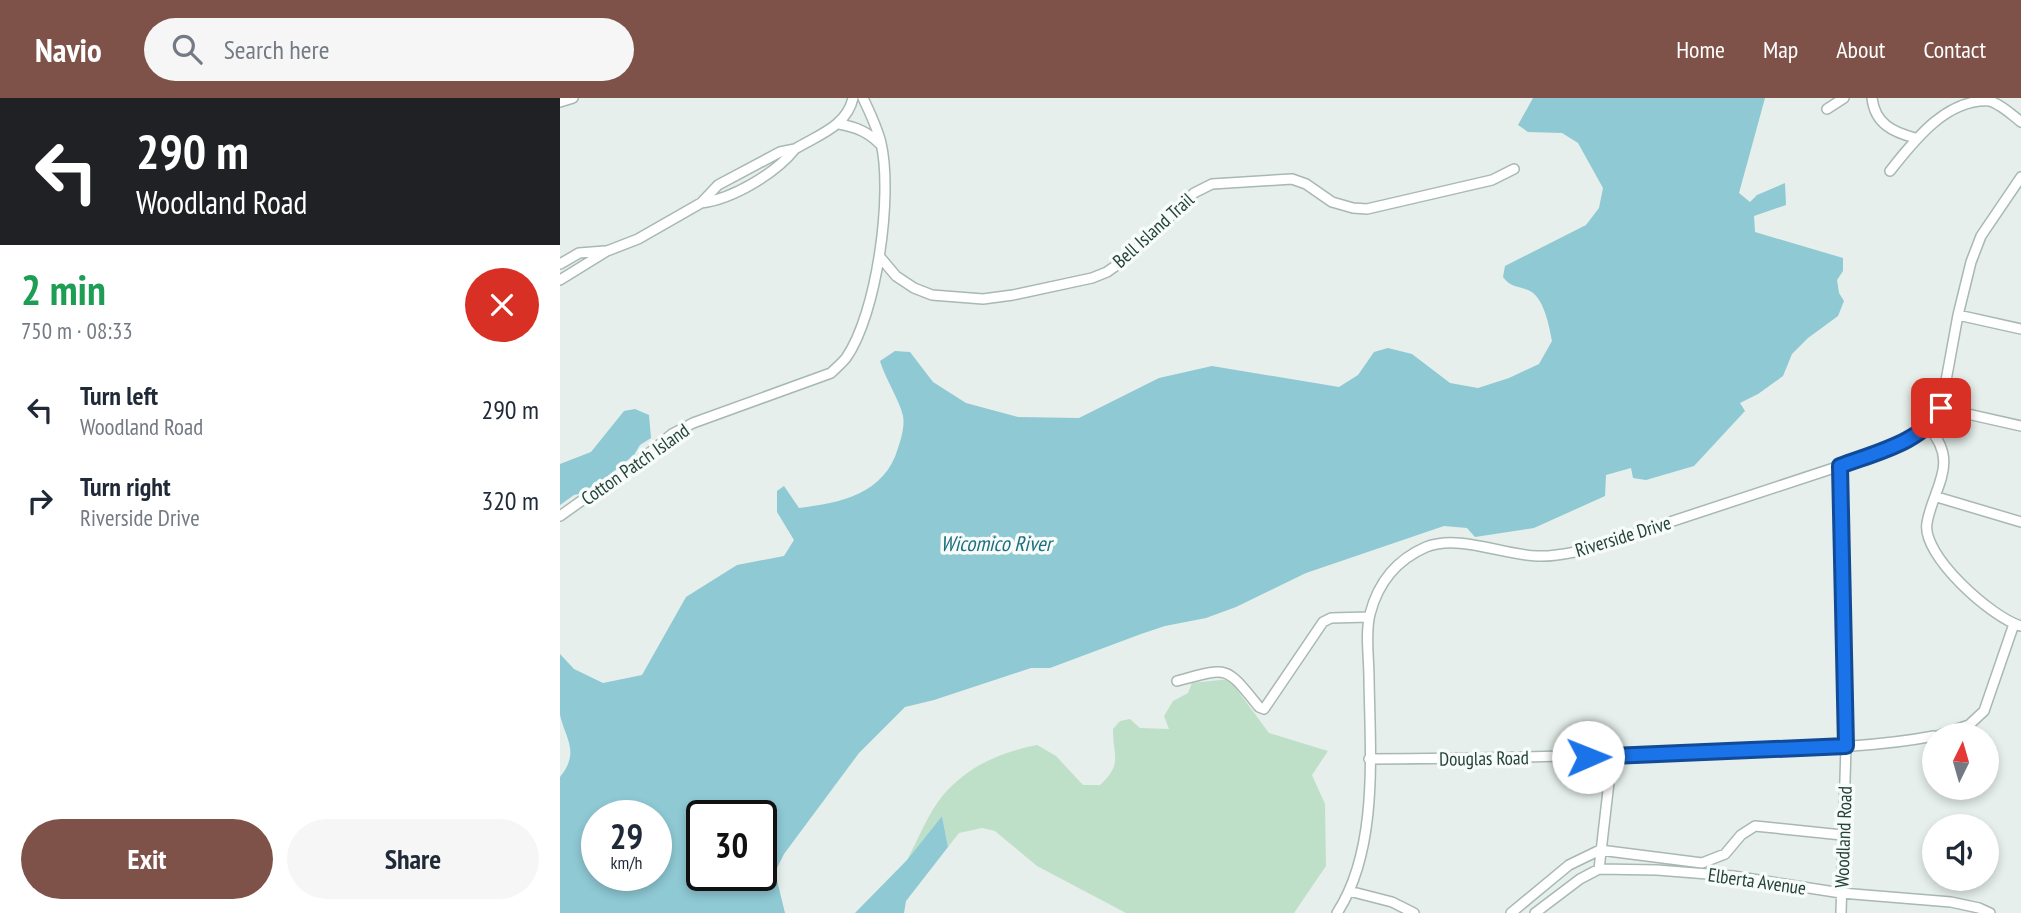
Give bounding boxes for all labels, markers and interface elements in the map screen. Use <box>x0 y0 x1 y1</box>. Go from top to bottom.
search box <box>144 18 634 81</box>
text: Navio <box>35 28 102 71</box>
icon: search <box>168 30 206 68</box>
text: Search here <box>224 33 329 66</box>
text: Home <box>1676 34 1725 65</box>
text: Map <box>1763 34 1798 65</box>
text: About <box>1836 34 1885 65</box>
text: Contact <box>1923 34 1986 65</box>
text: 290 m <box>136 119 249 183</box>
icon: left <box>21 126 112 217</box>
text: Woodland Road <box>136 181 307 223</box>
street label: Bell Island Trail <box>1107 187 1199 273</box>
text: 2 min <box>21 262 106 317</box>
button: close <box>465 268 539 342</box>
text: 750 m · 08:33 <box>21 316 133 345</box>
pin <box>1911 378 1971 438</box>
text: Turn left <box>80 379 158 412</box>
icon: arrive <box>1922 389 1960 427</box>
icon: left <box>21 391 59 429</box>
text: 290 m <box>481 393 539 426</box>
text: Woodland Road <box>80 412 203 441</box>
street label: Cotton Patch Island <box>576 418 694 510</box>
text: Turn right <box>80 470 171 503</box>
icon: right <box>21 482 59 520</box>
text: 320 m <box>481 484 539 517</box>
text: Riverside Drive <box>80 503 200 532</box>
street label: Riverside Drive <box>1572 510 1674 562</box>
water label: Wicomico River <box>941 530 1055 557</box>
position arrow <box>1551 720 1625 794</box>
north arrow <box>1922 723 1998 800</box>
map controls <box>1922 723 1999 891</box>
street label: Douglas Road <box>1439 745 1529 771</box>
street label: Woodland Road <box>1829 786 1857 888</box>
speed limit sign: 30 <box>686 800 777 891</box>
text: 29 <box>610 813 643 859</box>
button: sound <box>1922 814 1999 891</box>
button: Exit <box>21 819 273 899</box>
button: Share <box>287 819 539 899</box>
text: km/h <box>611 851 642 874</box>
street label: Elberta Avenue <box>1706 862 1808 900</box>

